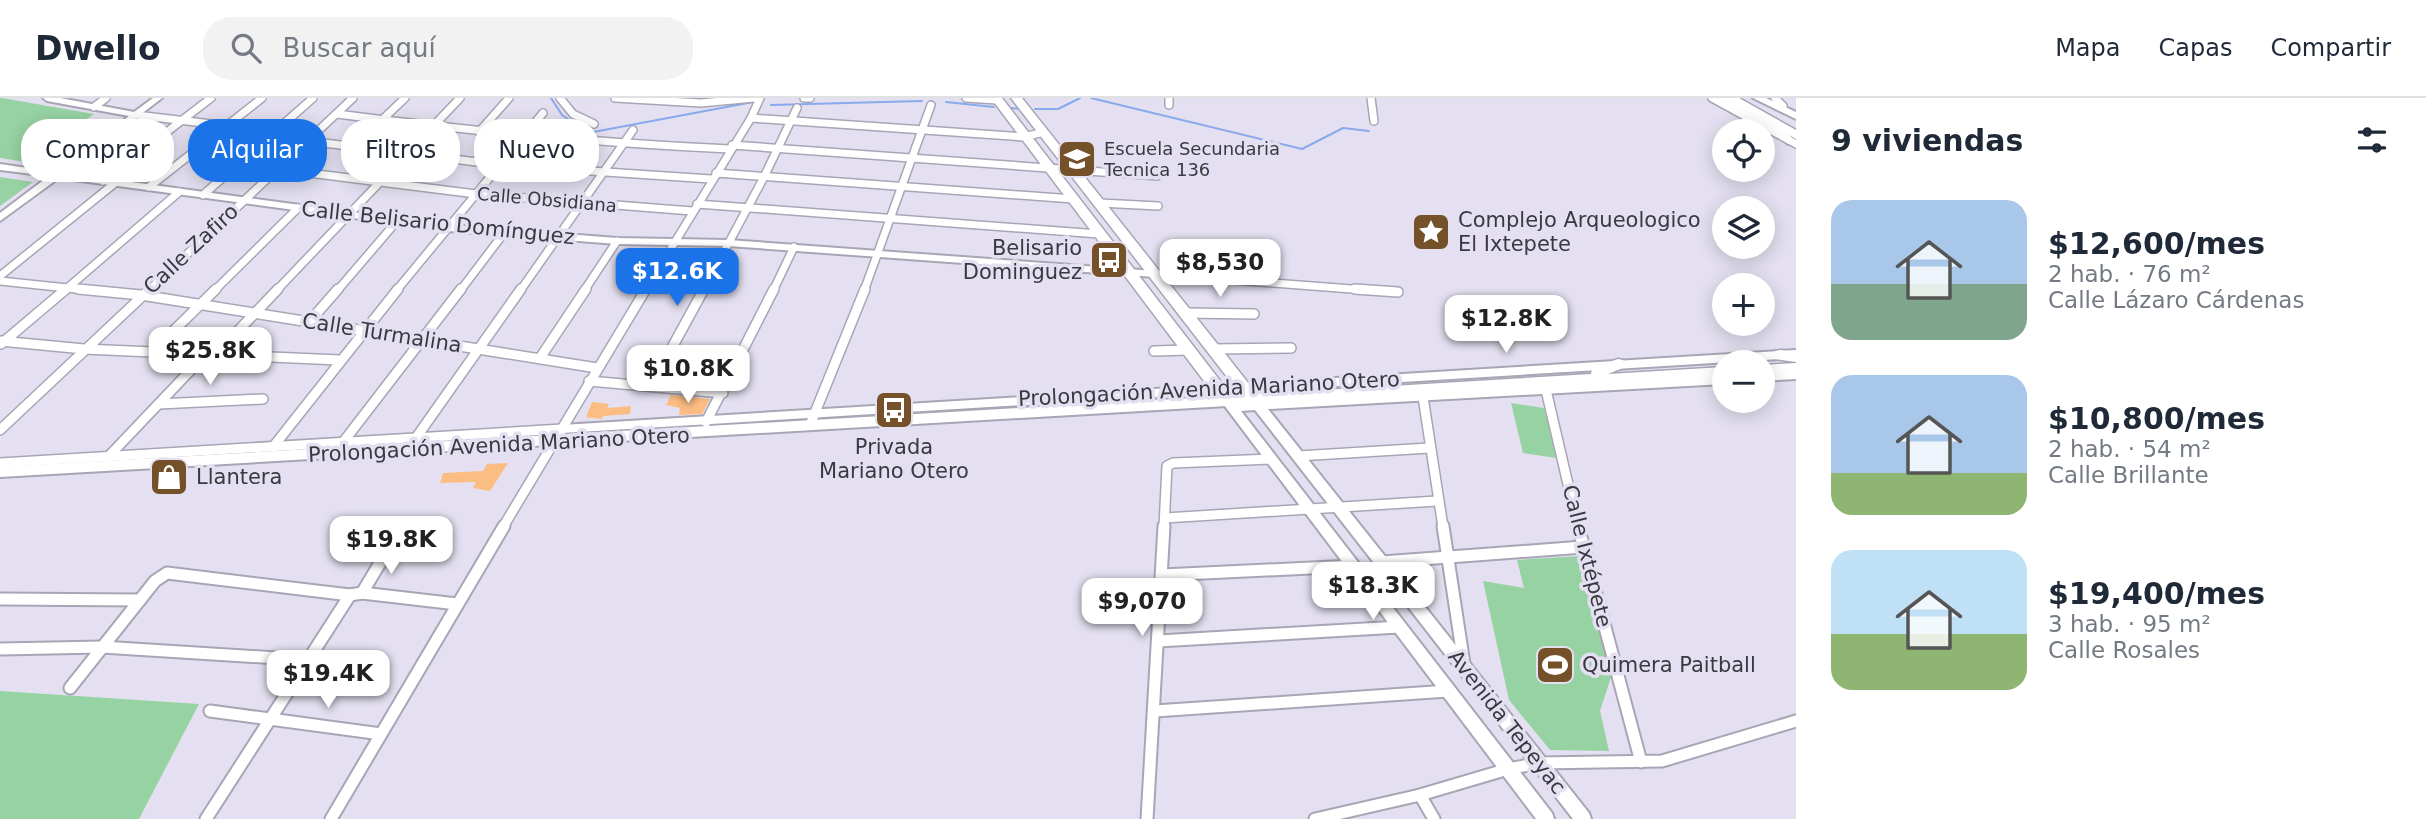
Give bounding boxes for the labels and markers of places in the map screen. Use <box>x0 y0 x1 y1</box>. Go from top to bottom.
school or university icon: Escuela Secundaria Tecnica 136 <box>1056 138 1098 180</box>
place label: Escuela Secundaria Tecnica 136 <box>1103 138 1280 180</box>
place label: Complejo Arqueologico El Ixtepete <box>1458 208 1701 256</box>
place icon: Complejo Arqueologico El Ixtepete <box>1410 211 1452 253</box>
place label: Belisario Dominguez <box>963 236 1082 284</box>
bus stop icon: Belisario Dominguez <box>1088 239 1130 281</box>
pin: $8,530 <box>1163 240 1277 299</box>
pin: $12.6K <box>620 248 734 308</box>
pin: $12.8K <box>1449 296 1563 355</box>
pin: $25.8K <box>153 328 267 387</box>
pin: $10.8K <box>631 345 745 405</box>
bus stop icon: Privada Mariano Otero <box>873 389 915 431</box>
place label: Privada Mariano Otero <box>819 435 969 483</box>
shop icon: Llantera <box>148 456 190 498</box>
place label: Llantera <box>196 465 282 489</box>
pin: $19.8K <box>334 517 448 576</box>
pin: $18.3K <box>1316 562 1430 622</box>
pin: $9,070 <box>1085 578 1199 638</box>
sports icon: Quimera Paitball <box>1534 644 1576 686</box>
pin: $19.4K <box>271 650 385 710</box>
place label: Quimera Paitball <box>1582 653 1756 677</box>

